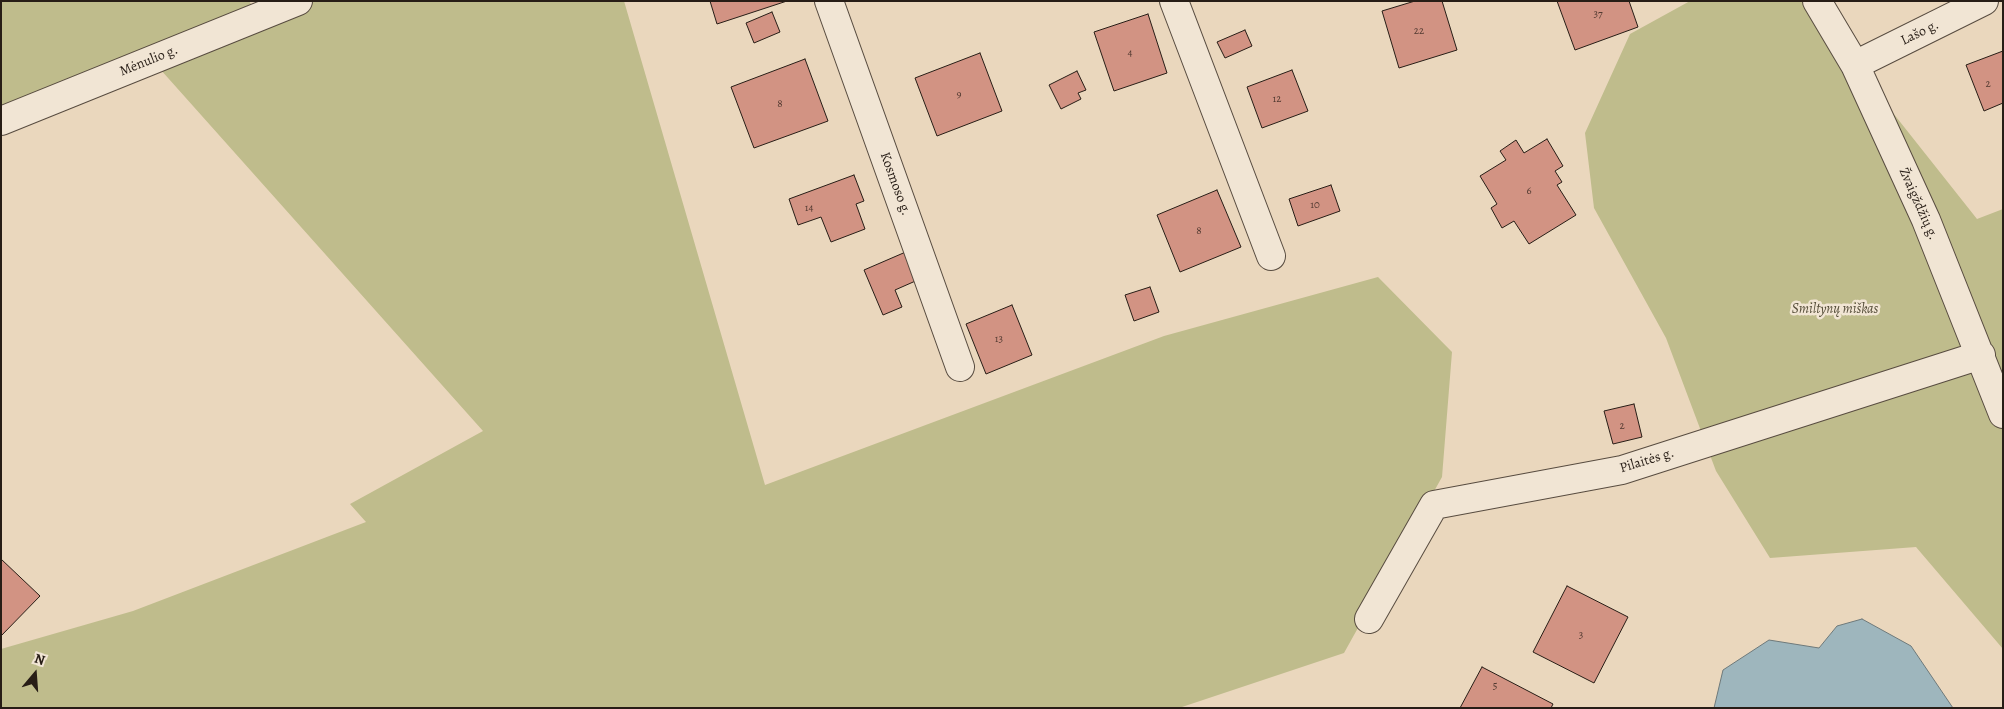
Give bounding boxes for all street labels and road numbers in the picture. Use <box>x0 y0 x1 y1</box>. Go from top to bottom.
street label: Lašo g. <box>1898 17 1942 49</box>
street label: Mėnulio g. <box>117 42 181 80</box>
street label: Kosmoso g. <box>876 150 914 218</box>
street label: Žvaigždžių g. <box>1895 165 1941 243</box>
street label: Pilaitės g. <box>1618 445 1676 477</box>

